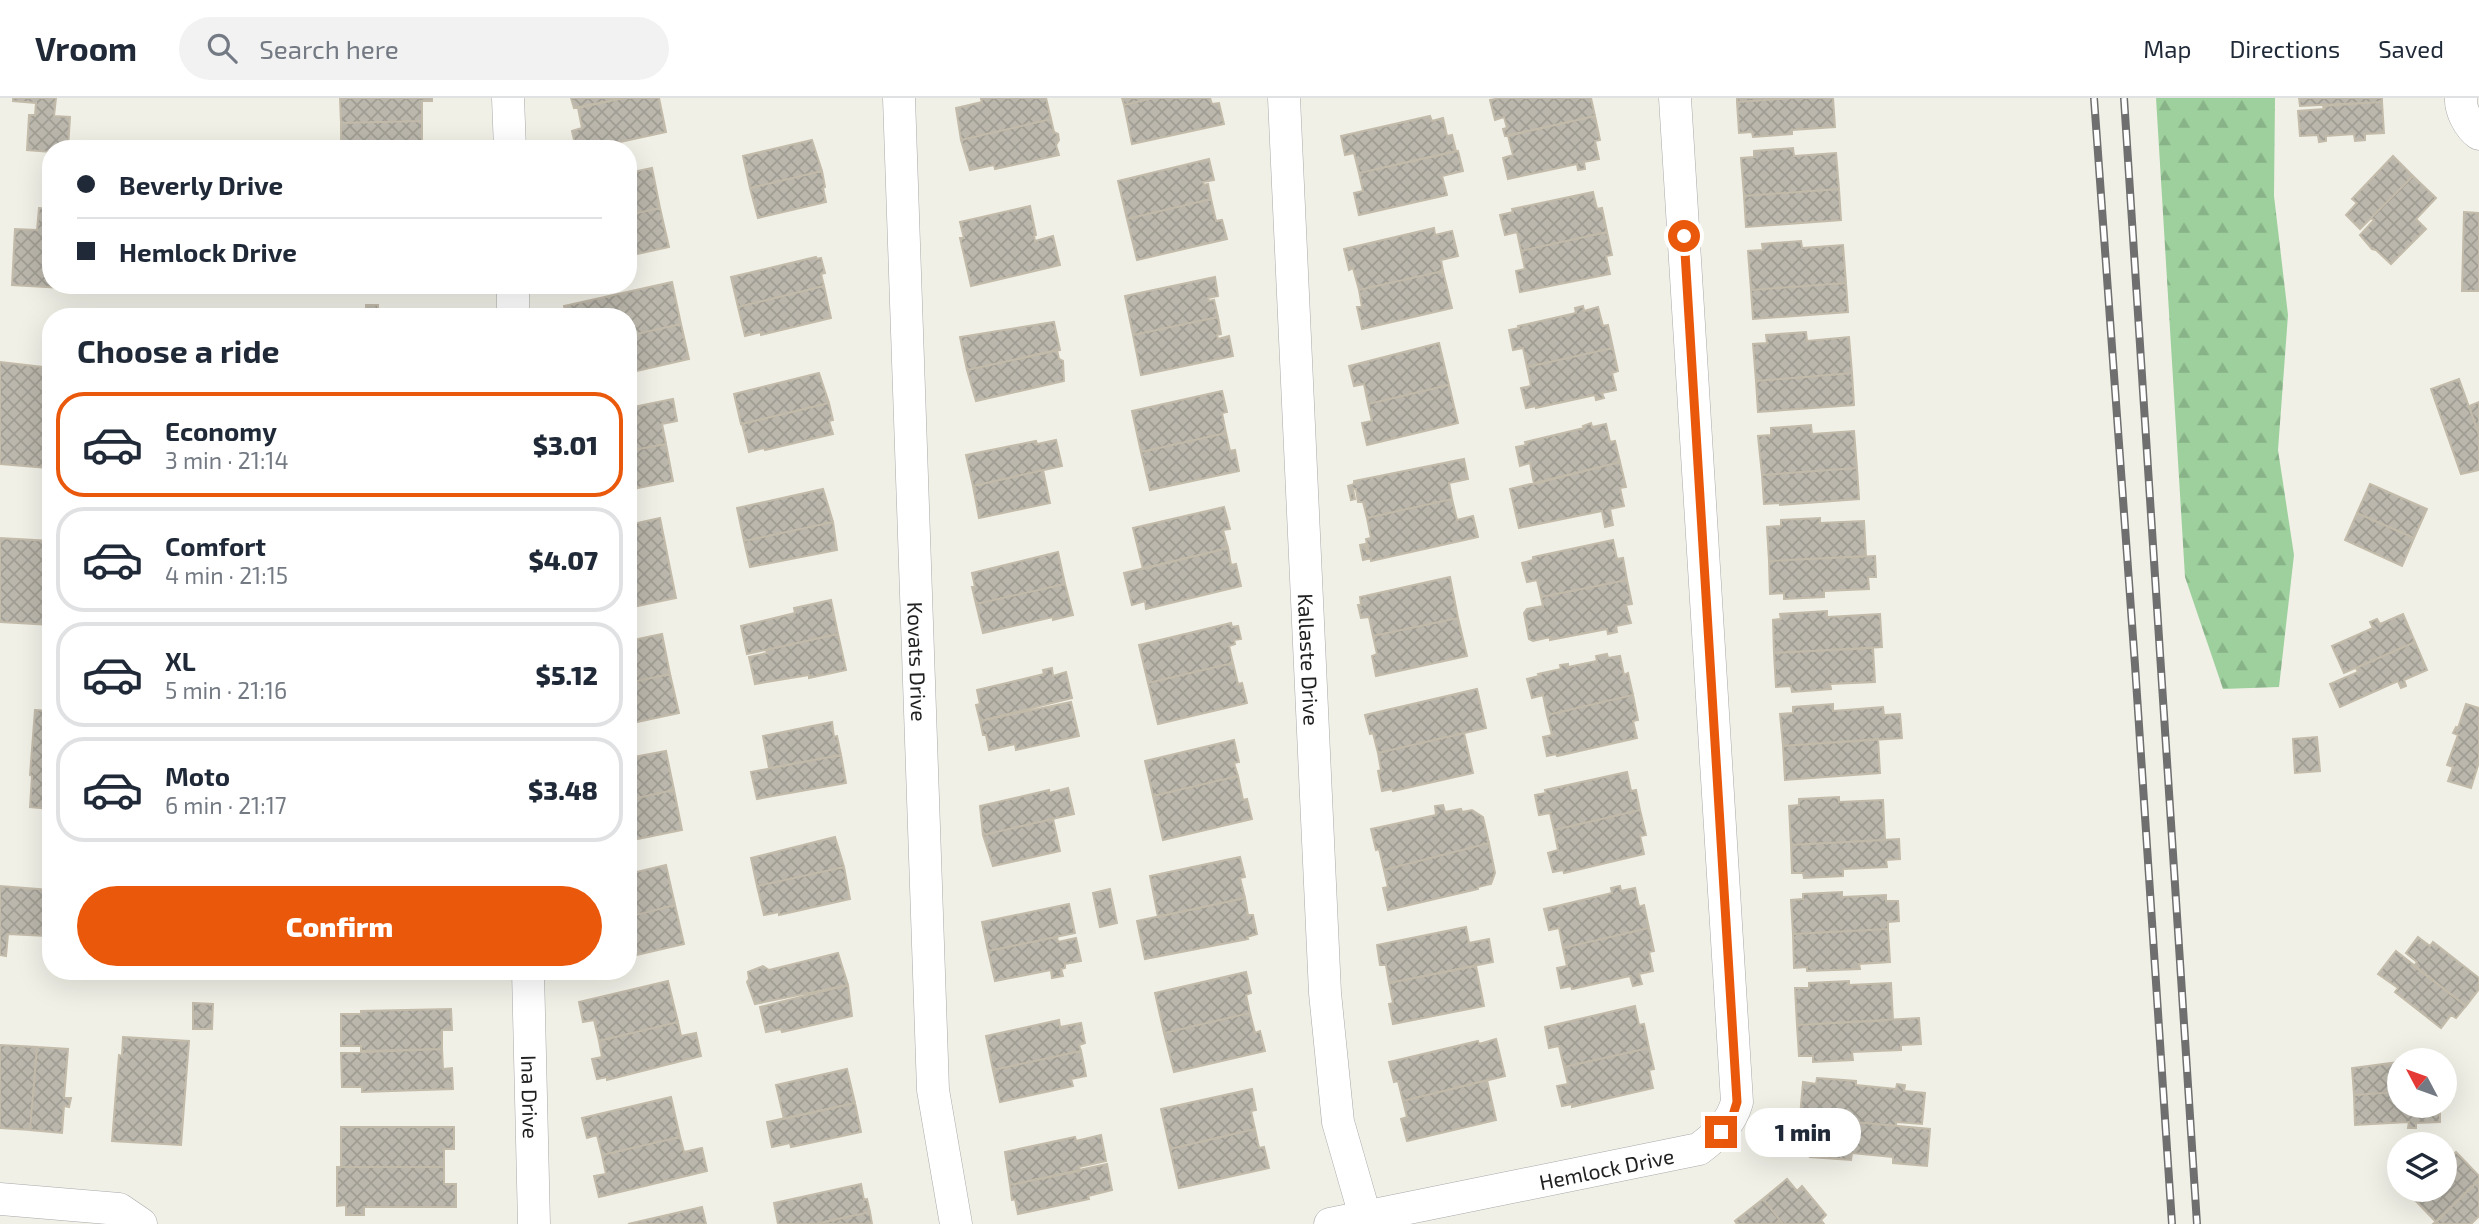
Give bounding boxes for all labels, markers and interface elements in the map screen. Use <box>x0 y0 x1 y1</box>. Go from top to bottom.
search box <box>179 17 669 80</box>
text: Vroom <box>35 28 137 68</box>
icon: search <box>203 29 241 67</box>
text: Search here <box>259 33 399 64</box>
text: Map <box>2143 34 2191 63</box>
text: Directions <box>2229 34 2340 63</box>
text: Saved <box>2378 34 2444 63</box>
text: Beverly Drive <box>119 169 283 200</box>
route start <box>1668 220 1700 252</box>
text: Hemlock Drive <box>119 236 297 267</box>
text: Choose a ride <box>77 331 280 369</box>
icon: car <box>81 413 144 476</box>
text: Economy <box>165 415 277 446</box>
text: $3.01 <box>533 429 598 460</box>
text: 3 min · 21:14 <box>165 446 289 474</box>
icon: car <box>81 528 144 591</box>
text: Comfort <box>165 530 266 561</box>
text: $4.07 <box>529 544 598 575</box>
text: 4 min · 21:15 <box>165 561 288 589</box>
street label: Kallaste Drive <box>1294 593 1325 726</box>
street label: Kovats Drive <box>904 601 933 722</box>
icon: car <box>81 643 144 706</box>
text: XL <box>165 645 196 676</box>
text: $5.12 <box>536 659 598 690</box>
text: 5 min · 21:16 <box>165 676 287 704</box>
icon: car <box>81 758 144 821</box>
text: Moto <box>165 760 230 791</box>
text: $3.48 <box>528 774 598 805</box>
text: 6 min · 21:17 <box>165 791 287 819</box>
button: Confirm <box>77 886 602 966</box>
north arrow <box>2387 1048 2457 1118</box>
map controls <box>2387 1048 2457 1202</box>
street label: Ina Drive <box>517 1055 544 1139</box>
callout: 1 min <box>1746 1108 1861 1156</box>
route end <box>1705 1116 1737 1148</box>
text: 1 min <box>1775 1118 1831 1146</box>
button: layers <box>2387 1132 2457 1202</box>
street label: Hemlock Drive <box>1537 1142 1676 1194</box>

